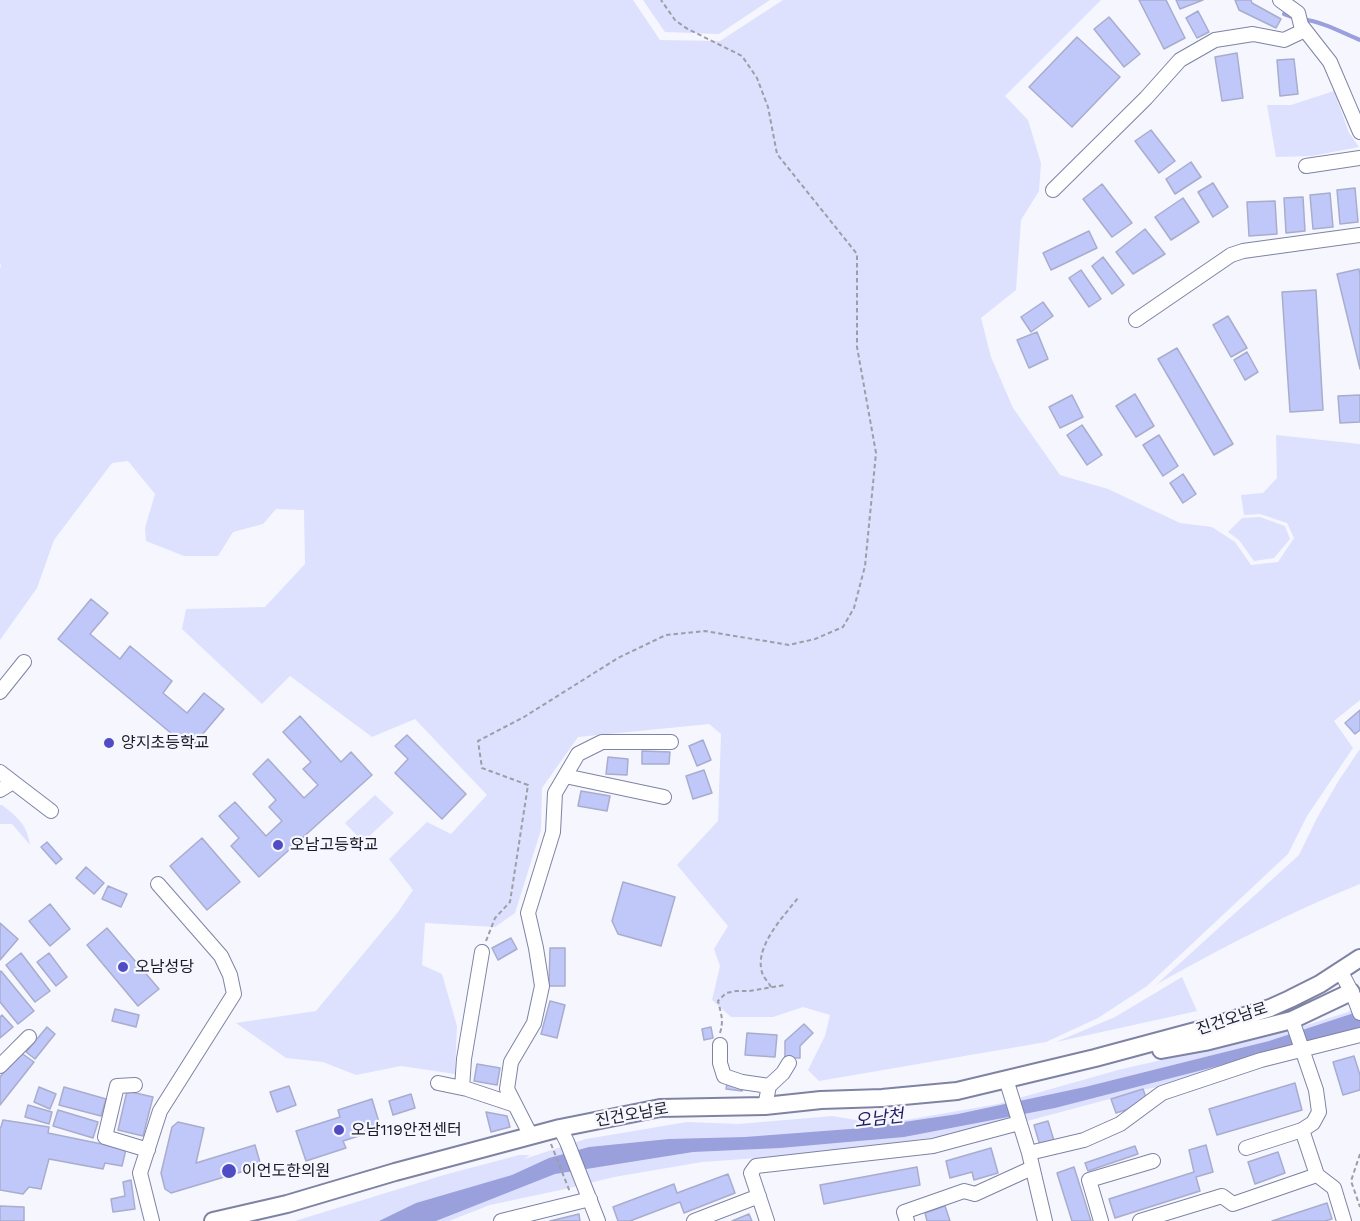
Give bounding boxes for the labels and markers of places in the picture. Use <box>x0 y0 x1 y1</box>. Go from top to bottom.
place label: 양지초등학교 <box>121 733 209 753</box>
marker: 양지초등학교 <box>102 736 116 750</box>
place label: 오남고등학교 <box>290 835 378 855</box>
marker: 오남고등학교 <box>271 838 285 852</box>
place label: 오남성당 <box>135 957 194 977</box>
marker: 오남성당 <box>116 960 130 974</box>
place label: 오남119안전센터 <box>351 1120 462 1140</box>
marker: 오남119안전센터 <box>332 1123 346 1137</box>
place label: 이언도한의원 <box>242 1161 330 1181</box>
marker: 이언도한의원 <box>220 1162 238 1180</box>

